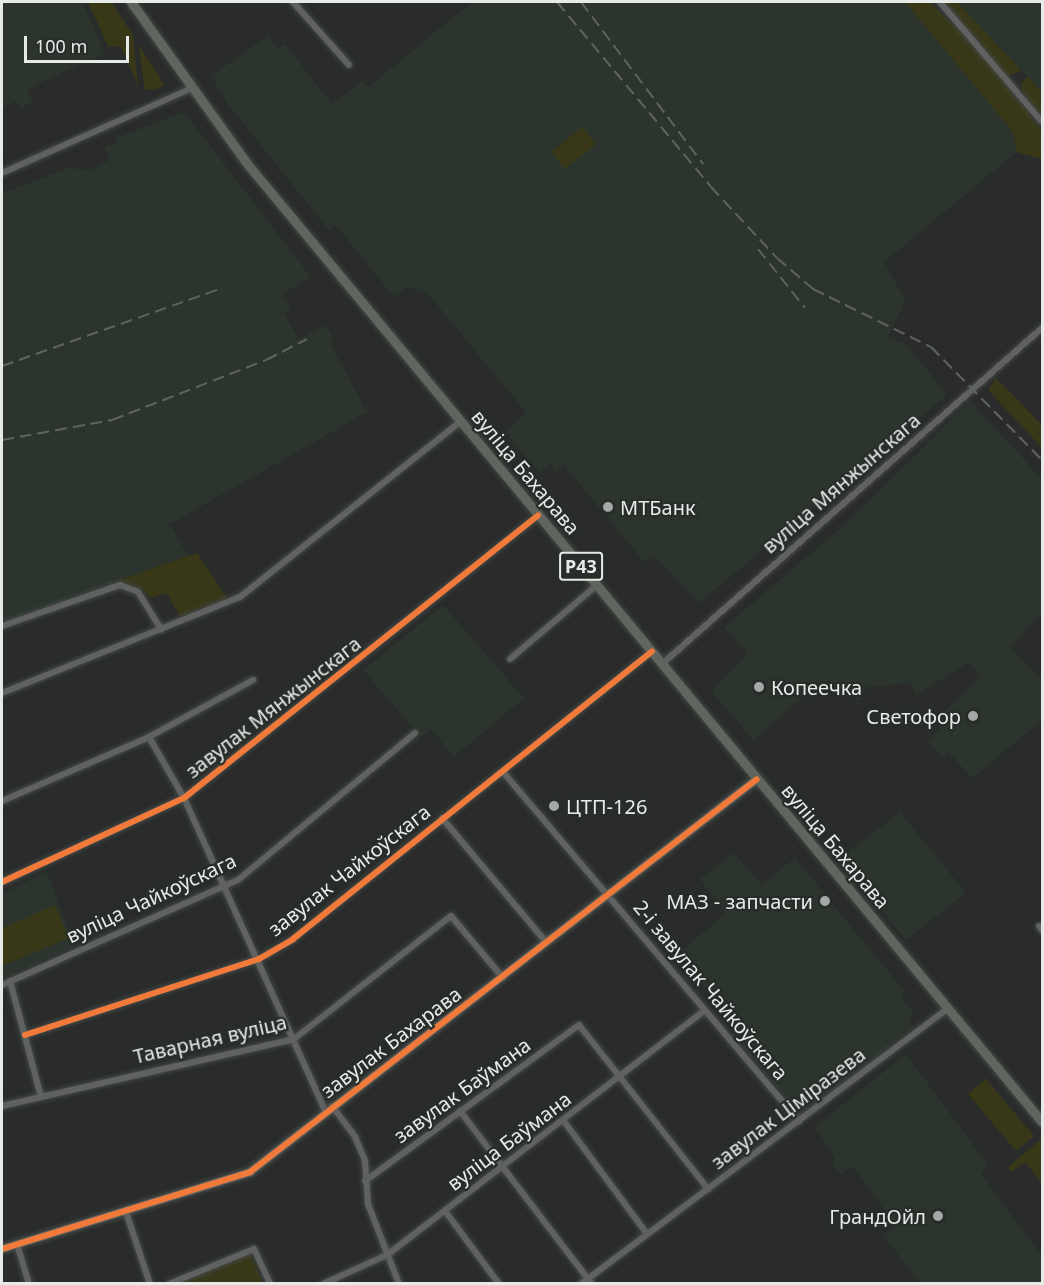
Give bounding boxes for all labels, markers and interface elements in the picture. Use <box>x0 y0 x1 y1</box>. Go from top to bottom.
scale bar <box>27 24 132 62</box>
text: 100 m <box>35 34 87 58</box>
street label: вуліца Бахарава <box>467 405 585 539</box>
street label: вуліца Мянжынскага <box>757 408 925 558</box>
place label: МТБанк <box>620 495 696 519</box>
marker: МТБанк <box>601 500 615 514</box>
road number: Р43 <box>558 551 604 581</box>
street label: завулак Мянжынскага <box>181 631 365 783</box>
place label: Копеечка <box>771 675 862 699</box>
marker: Копеечка <box>752 680 766 694</box>
place label: Светофор <box>866 704 961 728</box>
marker: Светофор <box>966 709 980 723</box>
street label: вуліца Бахарава <box>777 779 895 913</box>
place label: ЦТП-126 <box>566 794 647 818</box>
street label: завулак Чайкоўскага <box>263 799 435 941</box>
marker: ЦТП-126 <box>547 799 561 813</box>
street label: вуліца Чайкоўскага <box>62 848 240 948</box>
place label: МАЗ - запчасти <box>666 889 813 913</box>
marker: МАЗ - запчасти <box>818 894 832 908</box>
street label: 2-і завулак Чайкоўскага <box>629 895 793 1085</box>
street label: завулак Бахарава <box>316 981 466 1103</box>
street label: Таварная вуліца <box>131 1010 289 1068</box>
street label: завулак Баўмана <box>389 1032 535 1148</box>
street label: завулак Ціміразева <box>706 1042 870 1174</box>
street label: вуліца Баўмана <box>442 1087 576 1195</box>
place label: ГрандОйл <box>829 1204 926 1228</box>
marker: ГрандОйл <box>931 1209 945 1223</box>

